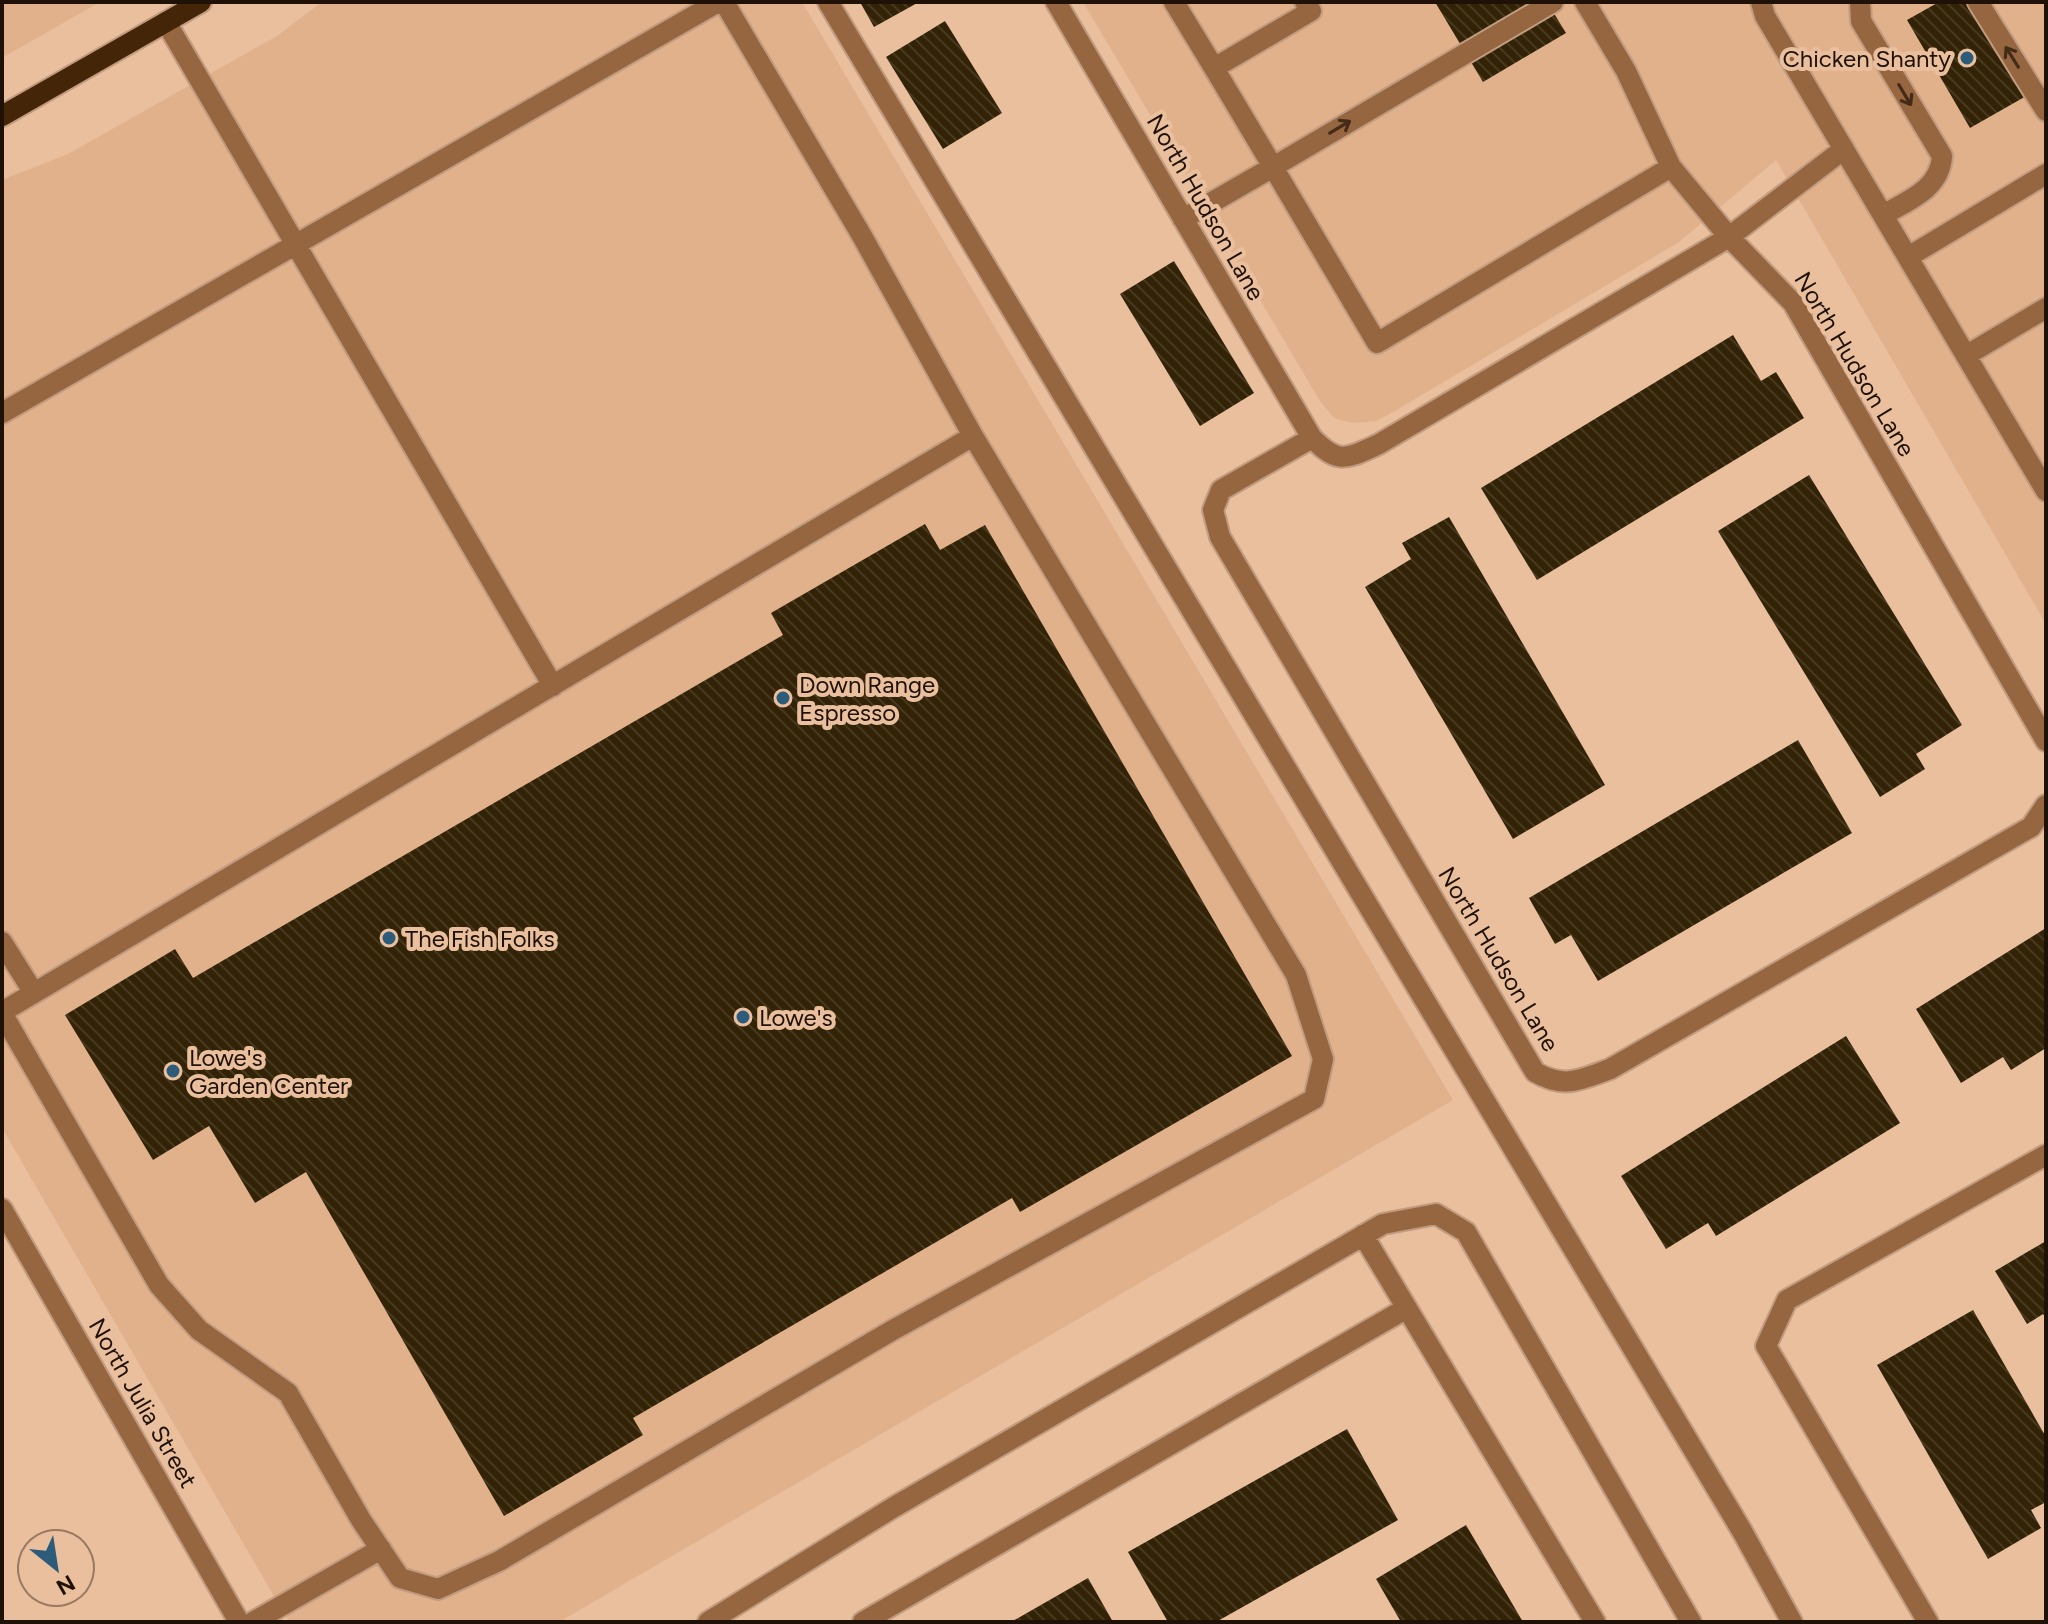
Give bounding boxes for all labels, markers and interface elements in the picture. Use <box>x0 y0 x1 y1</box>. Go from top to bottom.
place label: Chicken Shanty <box>1782 44 1951 73</box>
one-way arrow <box>2003 46 2019 69</box>
marker: Chicken Shanty <box>1958 49 1976 67</box>
one-way arrow <box>1897 83 1913 106</box>
street label: North Hudson Lane <box>1141 109 1271 305</box>
one-way arrow <box>1328 119 1351 135</box>
street label: North Hudson Lane <box>1788 266 1922 462</box>
place label: Down Range Espresso <box>799 670 935 727</box>
marker: Down Range Espresso <box>774 689 792 707</box>
street label: North Hudson Lane <box>1432 861 1566 1057</box>
place label: The Fish Folks <box>405 924 555 953</box>
marker: The Fish Folks <box>380 929 398 947</box>
place label: Lowe's <box>759 1003 833 1032</box>
marker: Lowe's <box>734 1008 752 1026</box>
place label: Lowe's Garden Center <box>189 1043 348 1100</box>
marker: Lowe's Garden Center <box>164 1062 182 1080</box>
street label: North Julia Street <box>83 1313 203 1493</box>
north arrow <box>16 1528 96 1608</box>
text: N <box>52 1569 80 1601</box>

